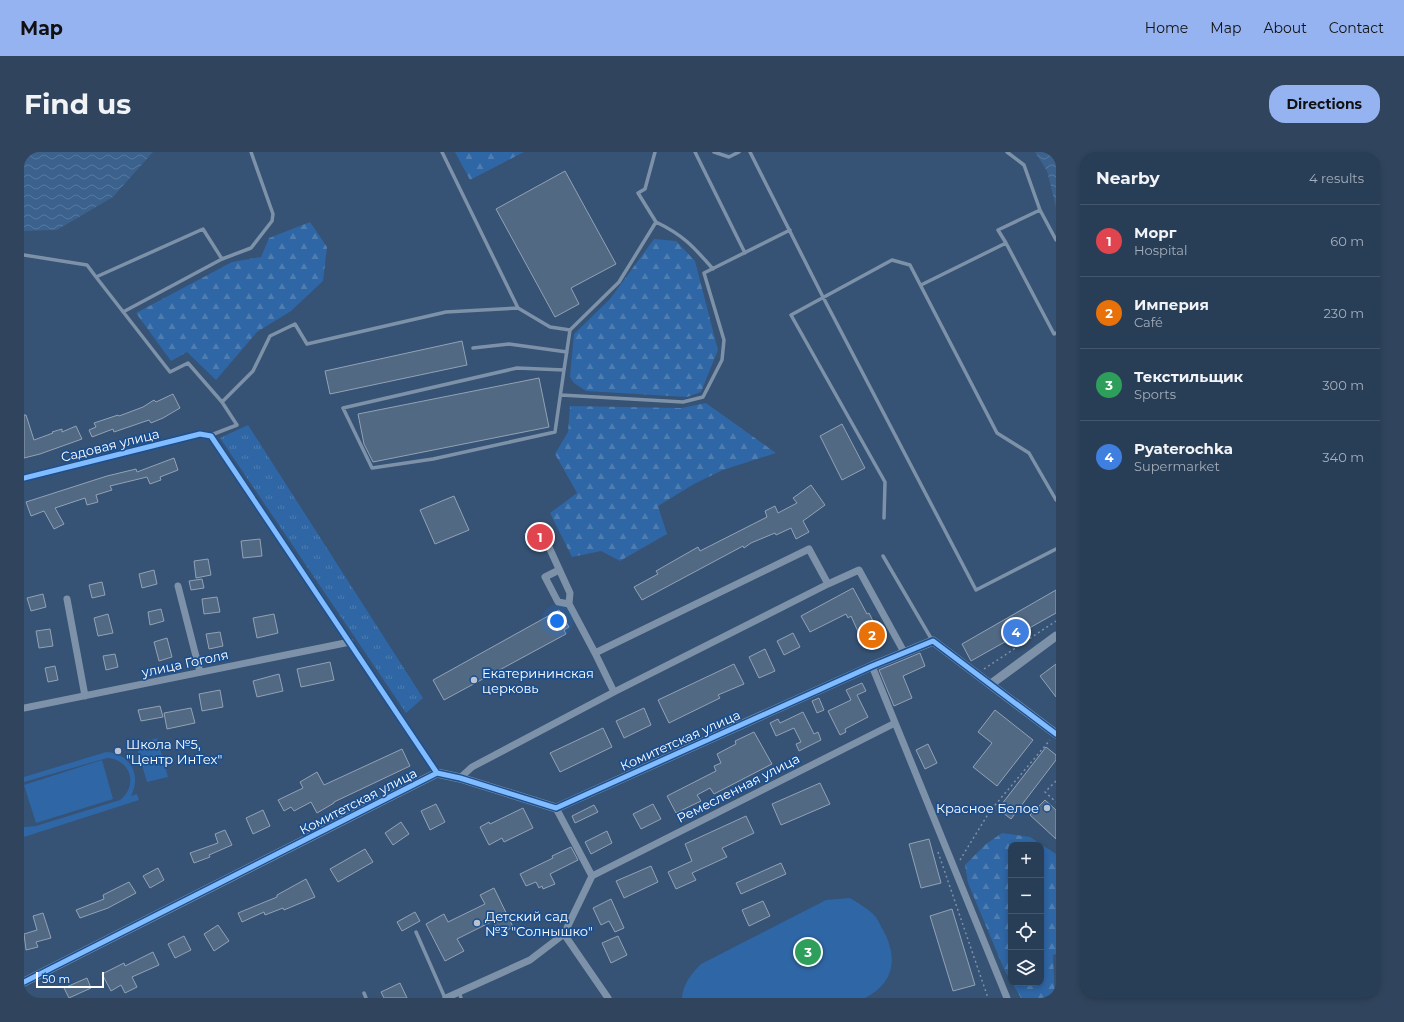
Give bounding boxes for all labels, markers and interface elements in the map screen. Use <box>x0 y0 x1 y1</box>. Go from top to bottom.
text: Map <box>20 17 63 40</box>
text: Home <box>1145 19 1188 37</box>
text: Map <box>1210 19 1241 37</box>
text: About <box>1263 19 1307 37</box>
text: Contact <box>1329 19 1384 37</box>
button: Directions <box>1269 85 1380 123</box>
text: Find us <box>24 87 131 121</box>
text: Nearby <box>1096 168 1160 188</box>
text: 4 results <box>1309 170 1364 186</box>
text: Морг <box>1134 223 1176 242</box>
text: 1 <box>1106 233 1112 249</box>
text: 60 m <box>1330 233 1364 249</box>
text: Hospital <box>1134 242 1187 258</box>
text: Империя <box>1134 295 1209 314</box>
text: 2 <box>1105 305 1113 321</box>
text: 230 m <box>1323 305 1364 321</box>
text: Café <box>1134 314 1163 330</box>
text: Текстильщик <box>1134 367 1243 386</box>
text: 3 <box>1105 377 1113 393</box>
text: 300 m <box>1322 377 1364 393</box>
text: Sports <box>1134 386 1176 402</box>
street label: Садовая улица <box>59 425 161 465</box>
text: Pyaterochka <box>1134 439 1233 458</box>
text: 4 <box>1105 449 1113 465</box>
text: 340 m <box>1322 449 1364 465</box>
text: Supermarket <box>1134 458 1220 474</box>
pin: 1 <box>527 522 553 552</box>
your location <box>547 611 567 631</box>
pin: 4 <box>1003 617 1029 647</box>
pin: 2 <box>859 620 885 650</box>
street label: улица Гоголя <box>139 646 230 680</box>
place label: Екатерининская церковь <box>482 665 594 696</box>
marker: Екатерининская церковь <box>469 675 479 685</box>
street label: Комитетская улица <box>617 706 743 774</box>
place label: Школа №5, "Центр ИнТех" <box>126 736 222 767</box>
marker: Школа №5, "Центр ИнТех" <box>113 746 123 756</box>
street label: Ремесленная улица <box>674 750 802 826</box>
street label: Комитетская улица <box>297 764 419 838</box>
place label: Красное Белое <box>936 800 1039 816</box>
marker: Красное Белое <box>1042 803 1052 813</box>
map controls <box>1008 842 1044 986</box>
button: + <box>1008 842 1044 878</box>
button: − <box>1008 878 1044 914</box>
place label: Детский сад №3 "Солнышко" <box>485 908 593 939</box>
button: locate <box>1008 914 1044 950</box>
marker: Детский сад №3 "Солнышко" <box>472 918 482 928</box>
pin: 3 <box>795 937 821 967</box>
button: layers <box>1008 950 1044 986</box>
scale bar <box>36 970 104 989</box>
text: 50 m <box>42 972 70 986</box>

